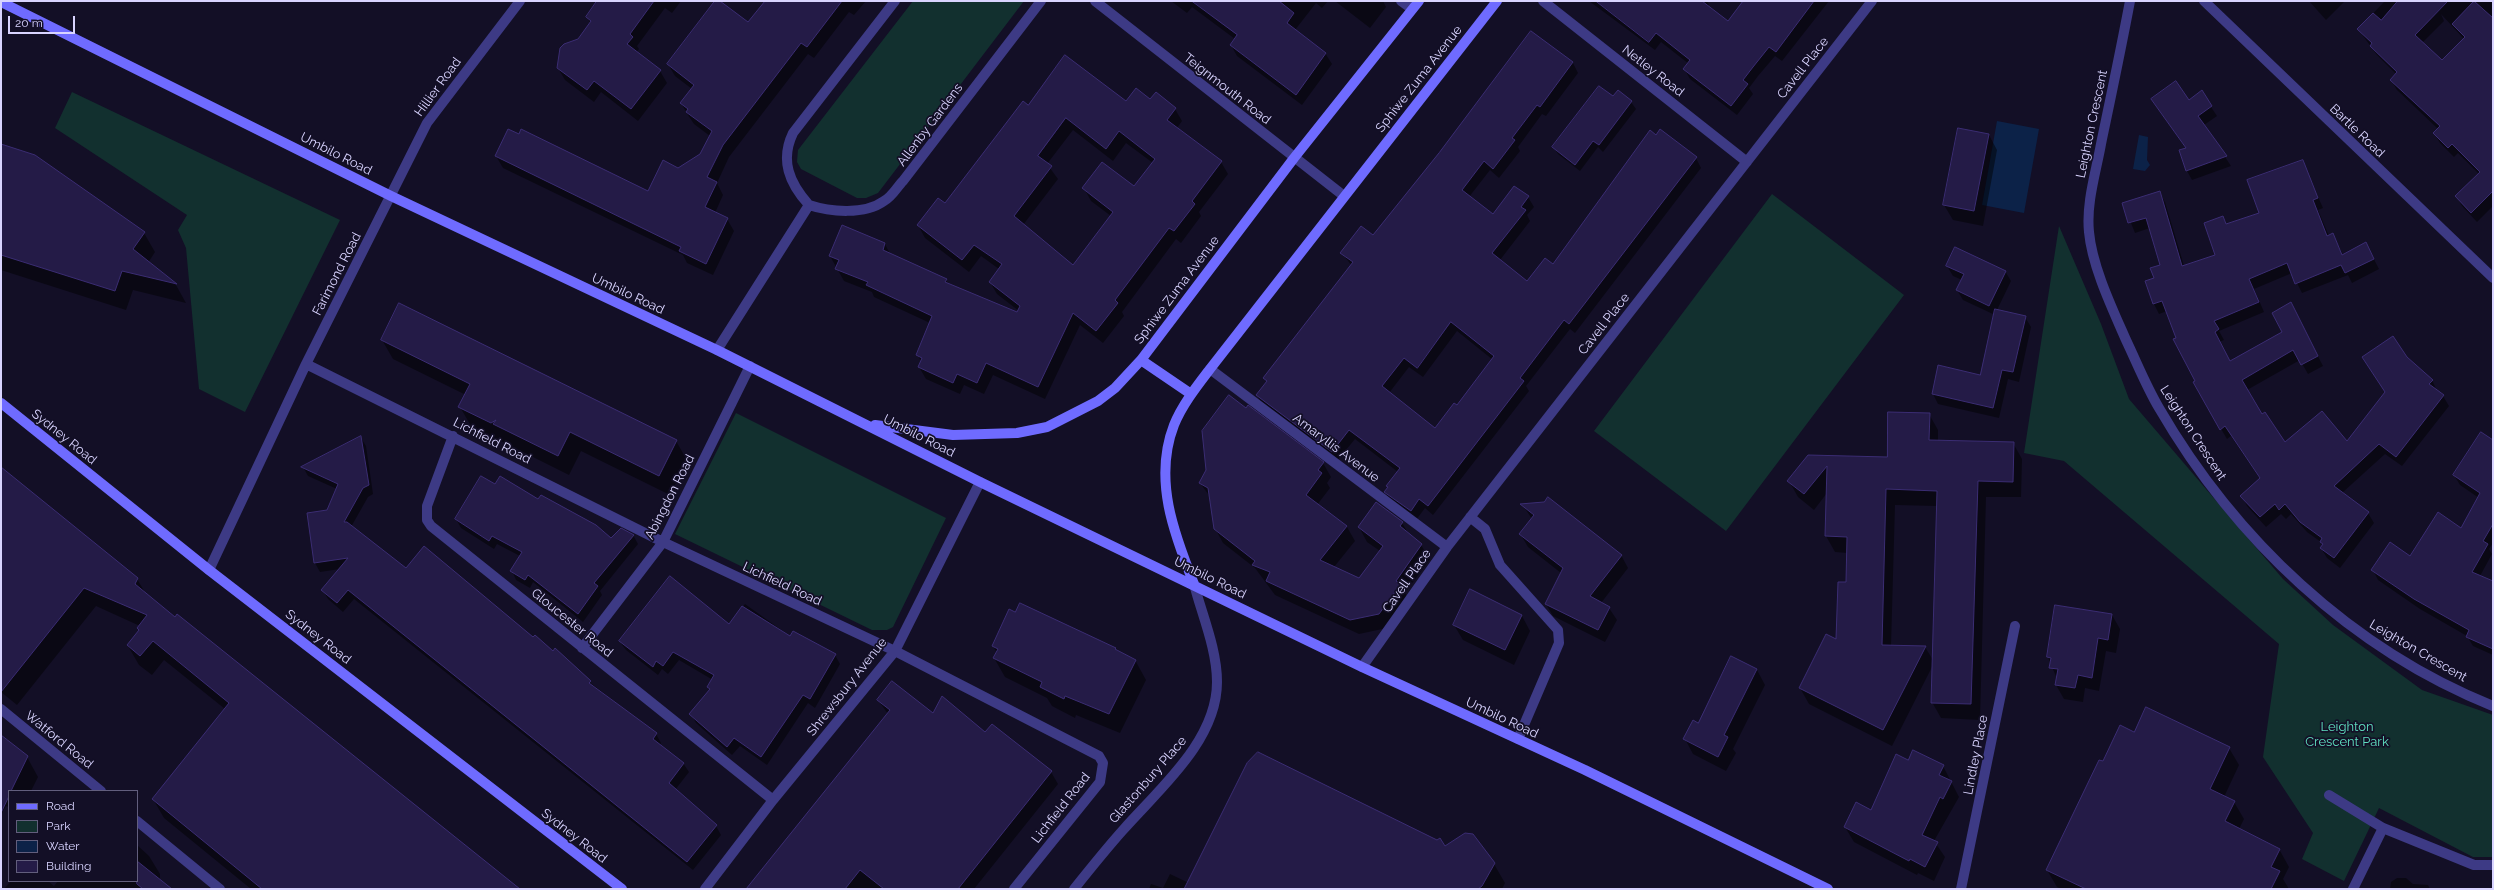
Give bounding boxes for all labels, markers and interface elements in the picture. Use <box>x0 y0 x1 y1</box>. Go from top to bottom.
scale bar <box>10 8 77 34</box>
text: 20 m <box>15 16 43 30</box>
street label: Sphiwe Zuma Avenue <box>1372 22 1466 136</box>
street label: Cavell Place <box>1774 34 1832 102</box>
street label: Netley Road <box>1619 42 1687 100</box>
street label: Teignmouth Road <box>1180 50 1274 128</box>
street label: Hillier Road <box>411 54 465 120</box>
street label: Leighton Crescent <box>2073 69 2111 179</box>
street label: Allenby Gardens <box>894 81 966 169</box>
street label: Bartle Road <box>2326 101 2388 161</box>
street label: Umbilo Road <box>298 129 374 179</box>
street label: Farimond Road <box>309 230 365 318</box>
street label: Sphiwe Zuma Avenue <box>1131 233 1223 347</box>
street label: Umbilo Road <box>589 270 667 318</box>
street label: Cavell Place <box>1575 290 1633 358</box>
street label: Leighton Crescent <box>2156 383 2230 483</box>
street label: Sydney Road <box>28 406 100 468</box>
street label: Amaryllis Avenue <box>1290 410 1382 486</box>
street label: Umbilo Road <box>881 411 957 461</box>
street label: Lichfield Road <box>450 415 534 467</box>
street label: Abingdon Road <box>642 452 698 542</box>
street label: Cavell Place <box>1379 546 1435 616</box>
street label: Umbilo Road <box>1171 554 1249 602</box>
street label: Lichfield Road <box>740 559 824 609</box>
street label: Gloucester Road <box>528 585 616 661</box>
street label: Sydney Road <box>282 606 354 668</box>
street label: Leighton Crescent <box>2366 617 2470 685</box>
street label: Shrewsbury Avenue <box>804 635 890 739</box>
street label: Umbilo Road <box>1463 694 1541 742</box>
street label: Watford Road <box>22 708 96 772</box>
street label: Lindley Place <box>1961 714 1991 796</box>
park label: Leighton Crescent Park <box>2305 719 2389 750</box>
street label: Glastonbury Place <box>1106 733 1190 827</box>
street label: Lichfield Road <box>1029 770 1093 846</box>
legend <box>8 790 138 882</box>
text: Road <box>46 799 75 813</box>
street label: Sydney Road <box>538 805 610 867</box>
text: Park <box>46 819 71 833</box>
text: Water <box>46 839 80 853</box>
text: Building <box>46 859 92 873</box>

